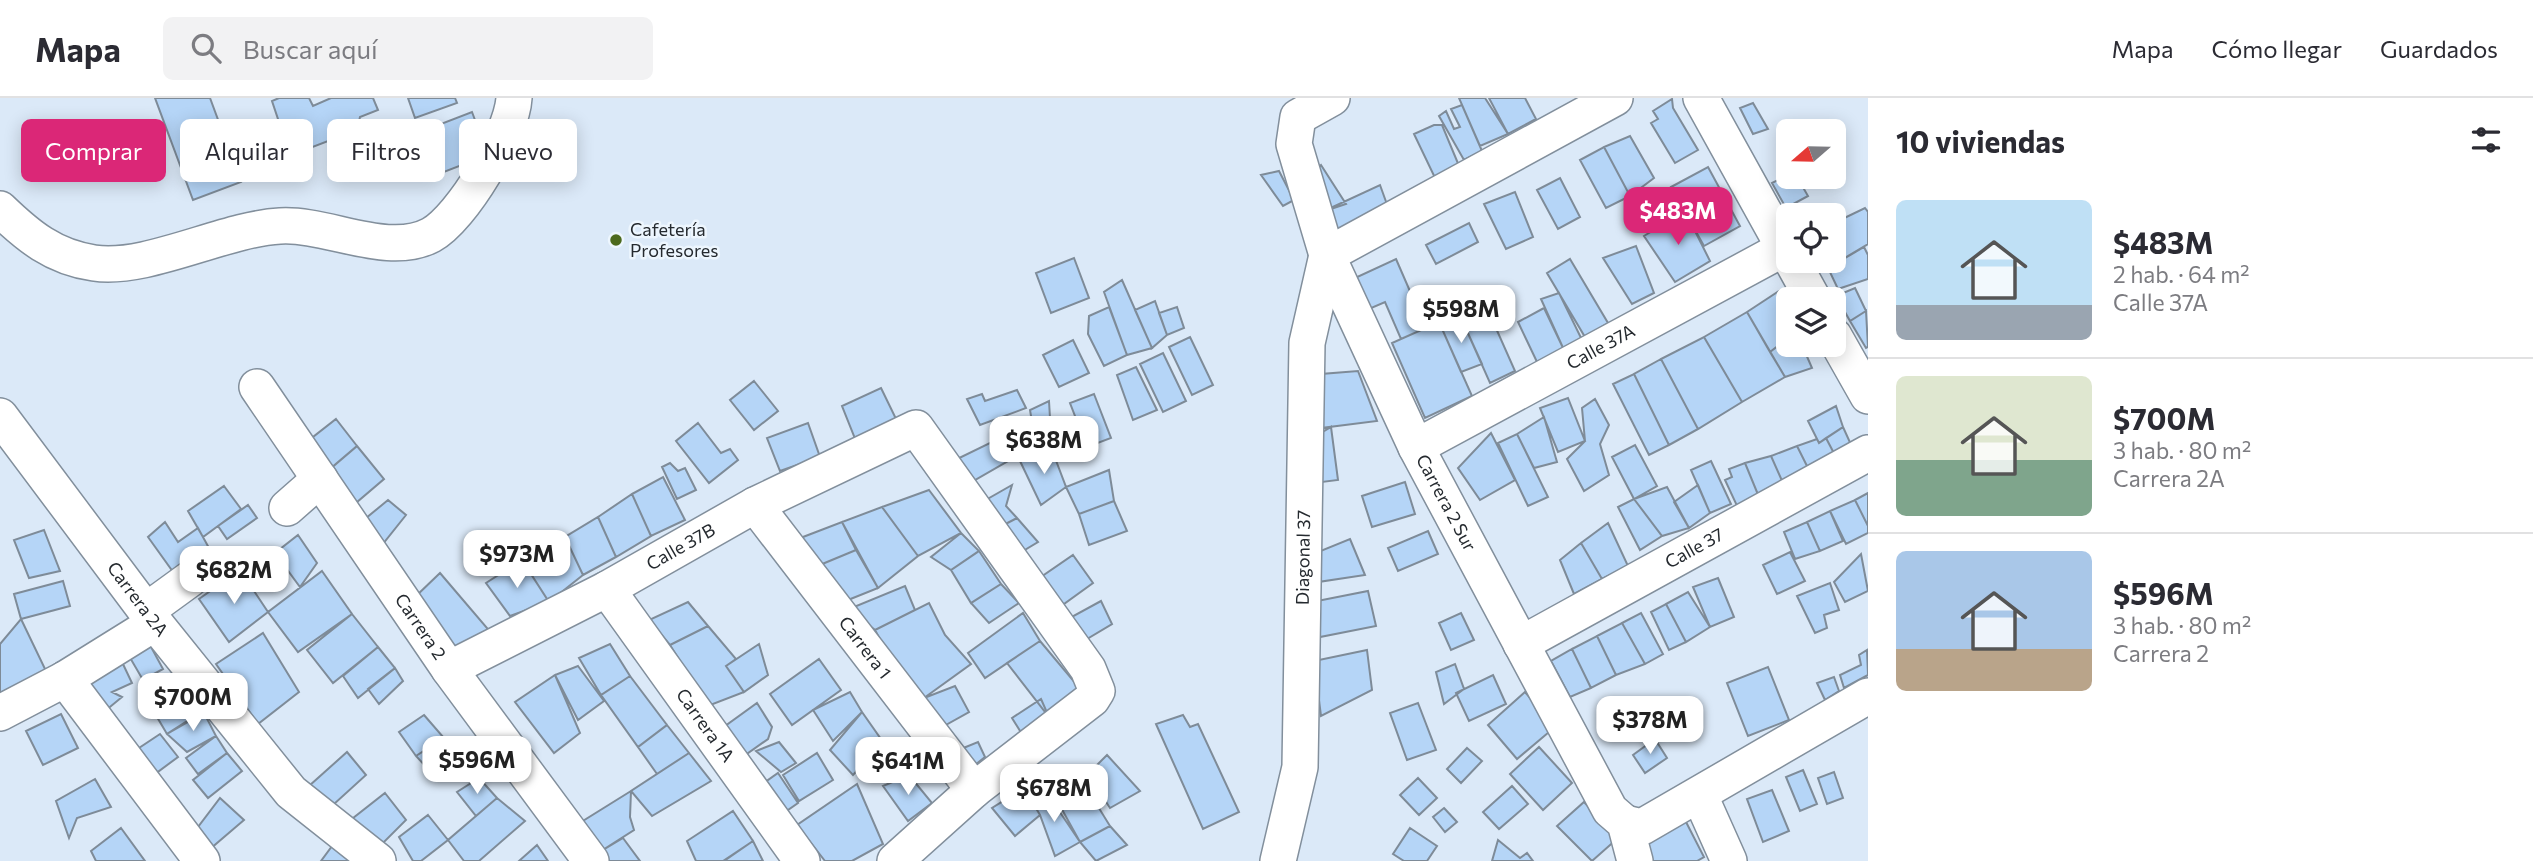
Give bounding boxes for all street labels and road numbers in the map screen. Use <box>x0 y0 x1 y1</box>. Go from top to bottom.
street label: Calle 37A <box>1562 319 1638 374</box>
street label: Carrera 2 Sur <box>1412 450 1482 555</box>
street label: Diagonal 37 <box>1291 510 1314 605</box>
street label: Calle 37B <box>642 518 718 574</box>
street label: Calle 37 <box>1661 523 1727 573</box>
street label: Carrera 2A <box>103 557 173 640</box>
street label: Carrera 2 <box>391 589 451 663</box>
street label: Carrera 1 <box>835 611 896 683</box>
street label: Carrera 1A <box>672 684 740 766</box>

